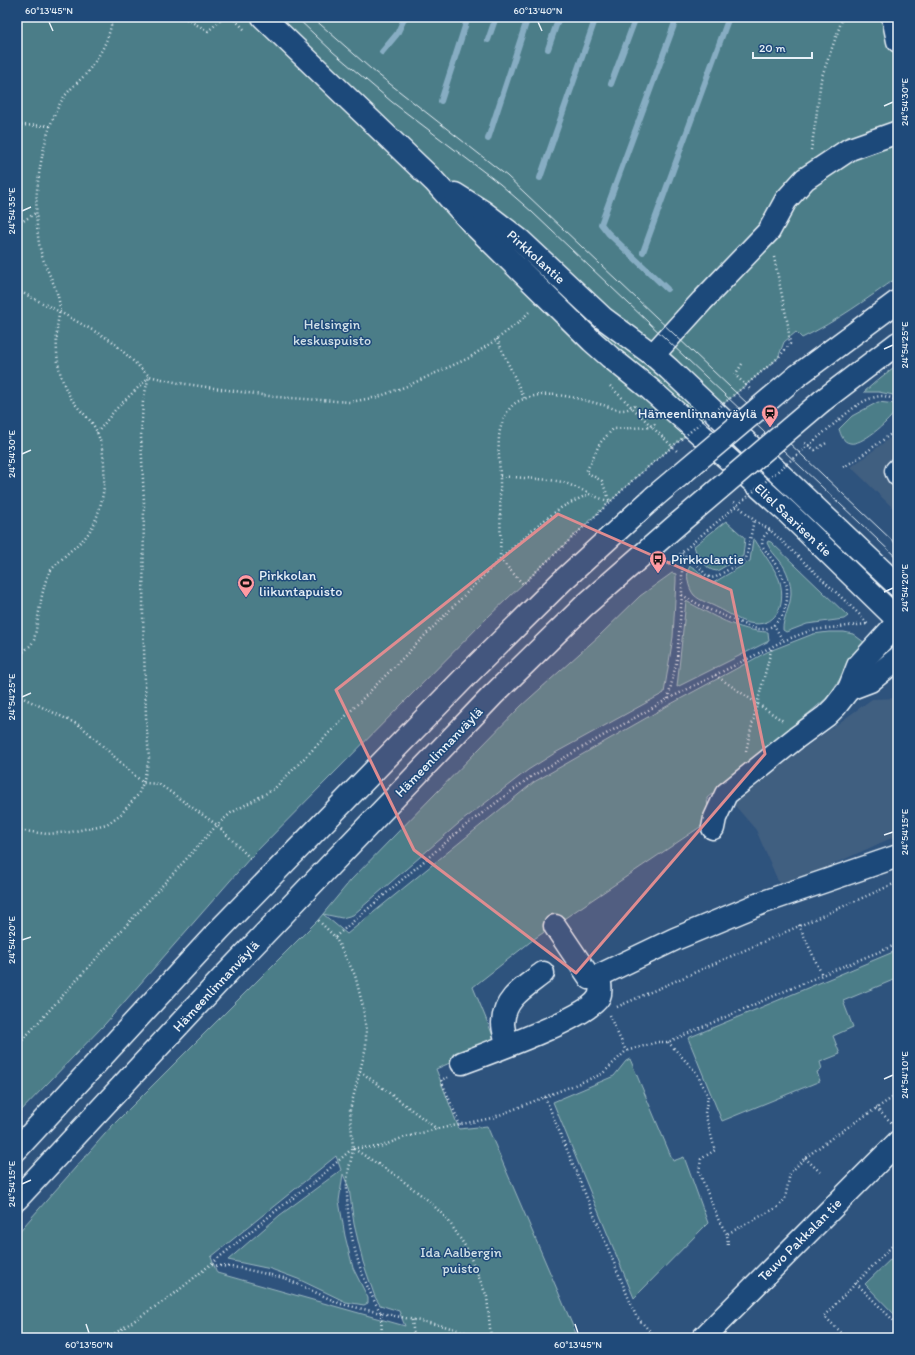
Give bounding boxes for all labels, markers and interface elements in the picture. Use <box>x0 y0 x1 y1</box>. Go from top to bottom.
text: 60°13'45"N <box>25 4 73 17</box>
text: 60°13'40"N <box>514 4 563 17</box>
scale bar <box>753 34 812 60</box>
text: 20 m <box>759 41 786 55</box>
text: 24°54'30"E <box>898 77 911 126</box>
text: 24°54'35"E <box>5 187 18 235</box>
street label: Pirkkolantie <box>503 226 569 288</box>
park label: Helsingin keskuspuisto <box>293 316 371 349</box>
text: 24°54'25"E <box>898 321 911 369</box>
station icon: Hämeenlinnanväylä <box>760 403 780 428</box>
place label: Hämeenlinnanväylä <box>638 405 758 422</box>
text: 24°54'30"E <box>5 429 18 478</box>
street label: Eliel Saarisen tie <box>751 480 836 560</box>
bus stop icon: Pirkkolantie <box>648 549 668 574</box>
place label: Pirkkolantie <box>671 551 744 568</box>
text: 24°54'20"E <box>898 564 911 612</box>
place label: Pirkkolan liikuntapuisto <box>259 567 342 600</box>
sports icon: Pirkkolan liikuntapuisto <box>236 573 256 598</box>
text: 24°54'25"E <box>5 673 18 721</box>
street label: Hämeenlinnanväylä <box>391 703 487 801</box>
text: 24°54'15"E <box>898 808 911 855</box>
text: 24°54'20"E <box>5 916 18 964</box>
street label: Hämeenlinnanväylä <box>169 936 263 1035</box>
text: 24°54'10"E <box>898 1051 911 1099</box>
text: 24°54'15"E <box>5 1160 18 1207</box>
street label: Teuvo Pakkalan tie <box>755 1194 846 1285</box>
park label: Ida Aalbergin puisto <box>420 1244 502 1277</box>
text: 60°13'50"N <box>65 1338 113 1351</box>
text: 60°13'45"N <box>554 1338 602 1351</box>

